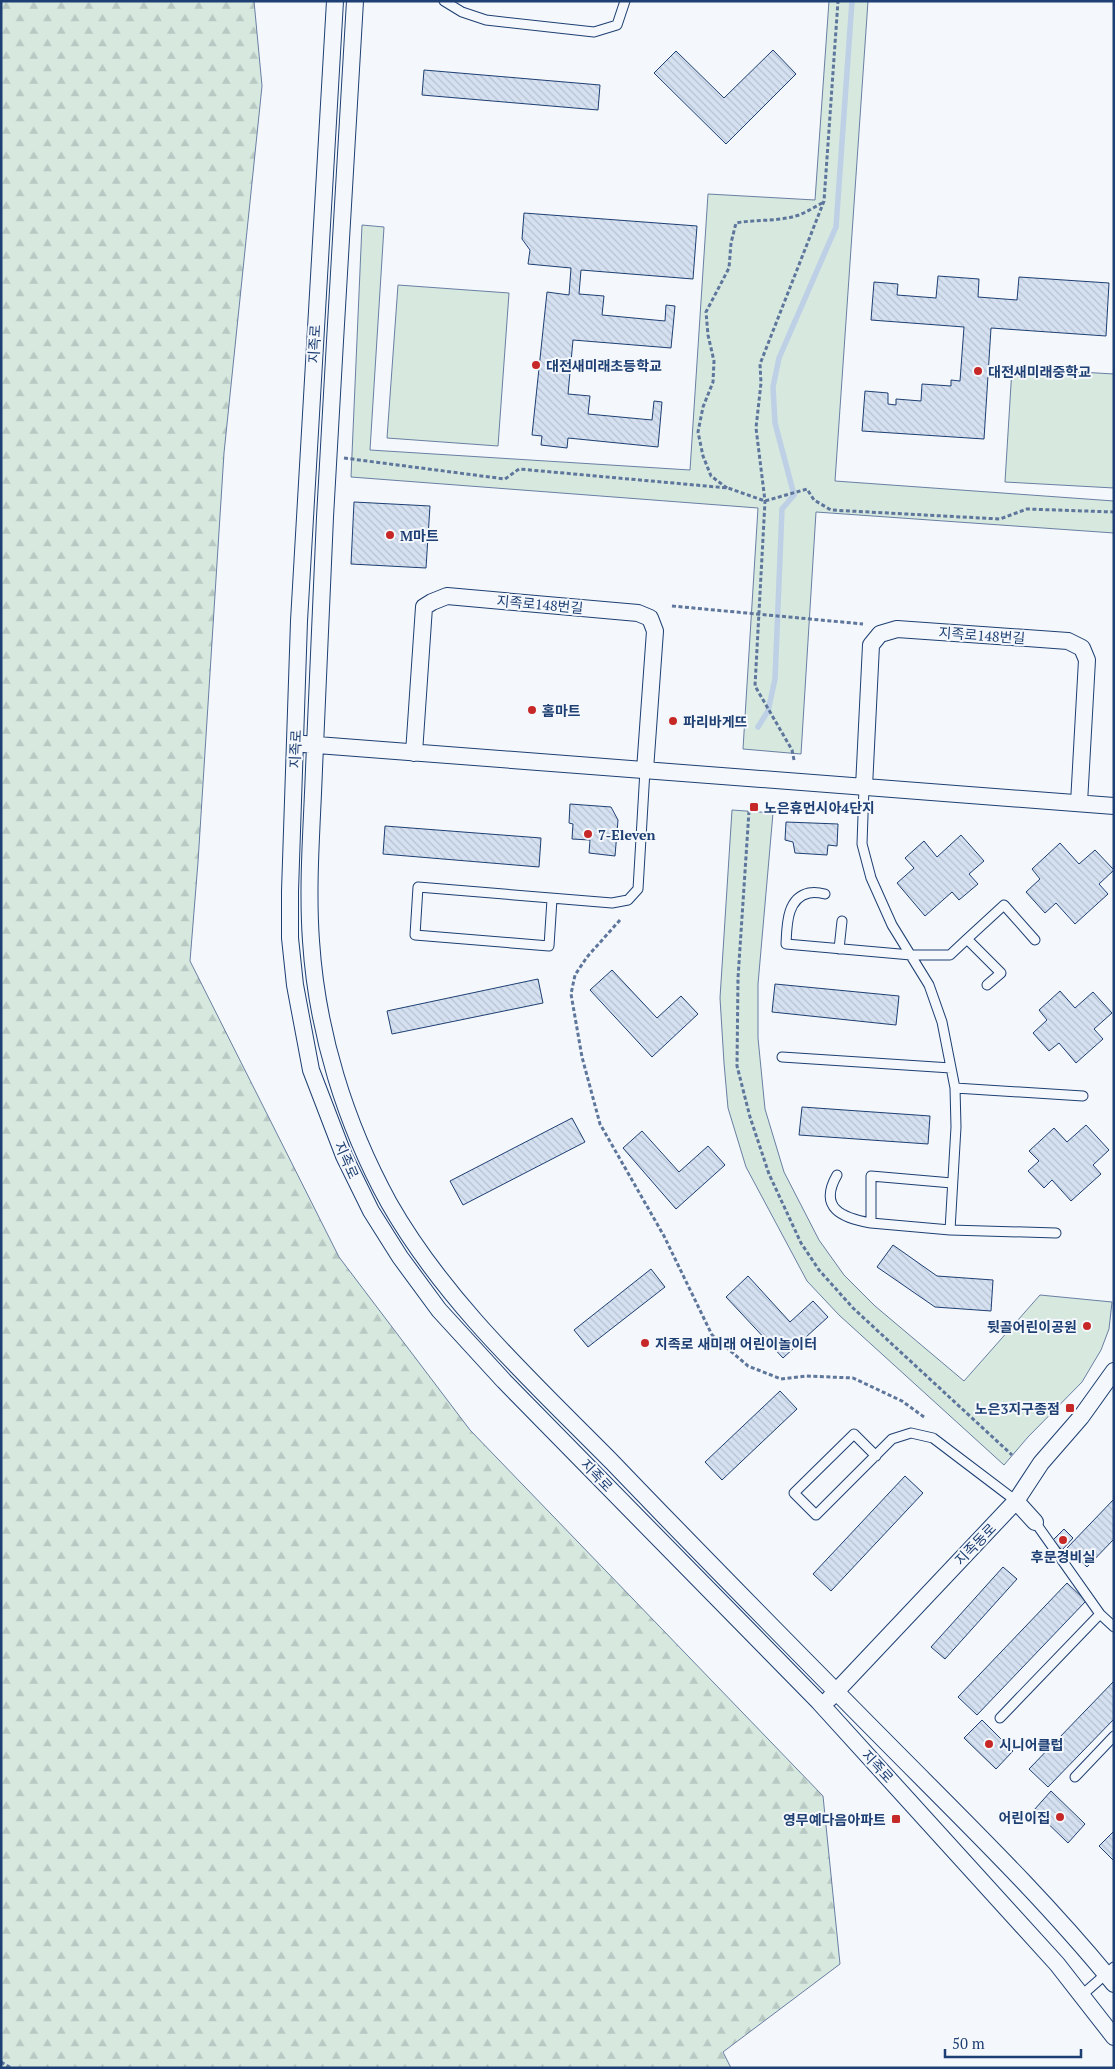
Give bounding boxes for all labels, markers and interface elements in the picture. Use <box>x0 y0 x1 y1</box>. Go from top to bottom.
street label: 지족로 <box>304 324 325 364</box>
place label: 대전새미래초등학교 <box>546 356 662 375</box>
marker: 대전새미래초등학교 <box>530 359 542 371</box>
place label: 대전새미래중학교 <box>988 362 1091 381</box>
marker: 대전새미래중학교 <box>972 365 984 377</box>
place label: M마트 <box>400 526 439 545</box>
marker: M마트 <box>384 529 396 541</box>
street label: 지족로148번길 <box>496 591 584 617</box>
street label: 지족로148번길 <box>938 622 1026 648</box>
place label: 홈마트 <box>542 701 581 720</box>
marker: 홈마트 <box>526 704 538 716</box>
place label: 파리바게뜨 <box>683 712 748 731</box>
marker: 파리바게뜨 <box>667 715 679 727</box>
street label: 지족로 <box>285 729 305 769</box>
place label: 노은휴먼시아4단지 <box>764 798 875 817</box>
marker: 노은휴먼시아4단지 <box>748 801 760 813</box>
place label: 7-Eleven <box>598 825 656 844</box>
marker: 7-Eleven <box>582 828 594 840</box>
street label: 지족로 <box>330 1138 364 1182</box>
place label: 뒷골어린이공원 <box>987 1317 1077 1336</box>
marker: 뒷골어린이공원 <box>1081 1320 1093 1332</box>
place label: 지족로 새미래 어린이놀이터 <box>655 1334 817 1353</box>
marker: 지족로 새미래 어린이놀이터 <box>639 1337 651 1349</box>
place label: 노은3지구종점 <box>975 1399 1060 1418</box>
marker: 노은3지구종점 <box>1064 1402 1076 1414</box>
street label: 지족로 <box>577 1455 617 1496</box>
street label: 지족동로 <box>950 1519 1000 1569</box>
marker: 후문경비실 <box>1057 1534 1069 1546</box>
place label: 후문경비실 <box>1031 1547 1095 1566</box>
place label: 시니어클럽 <box>999 1735 1063 1754</box>
marker: 시니어클럽 <box>983 1738 995 1750</box>
street label: 지족로 <box>858 1745 898 1787</box>
place label: 어린이집 <box>998 1808 1050 1827</box>
place label: 영무예다음아파트 <box>783 1810 886 1829</box>
marker: 어린이집 <box>1054 1811 1066 1823</box>
marker: 영무예다음아파트 <box>890 1813 902 1825</box>
scale bar <box>945 2026 1081 2058</box>
text: 50 m <box>952 2033 985 2053</box>

